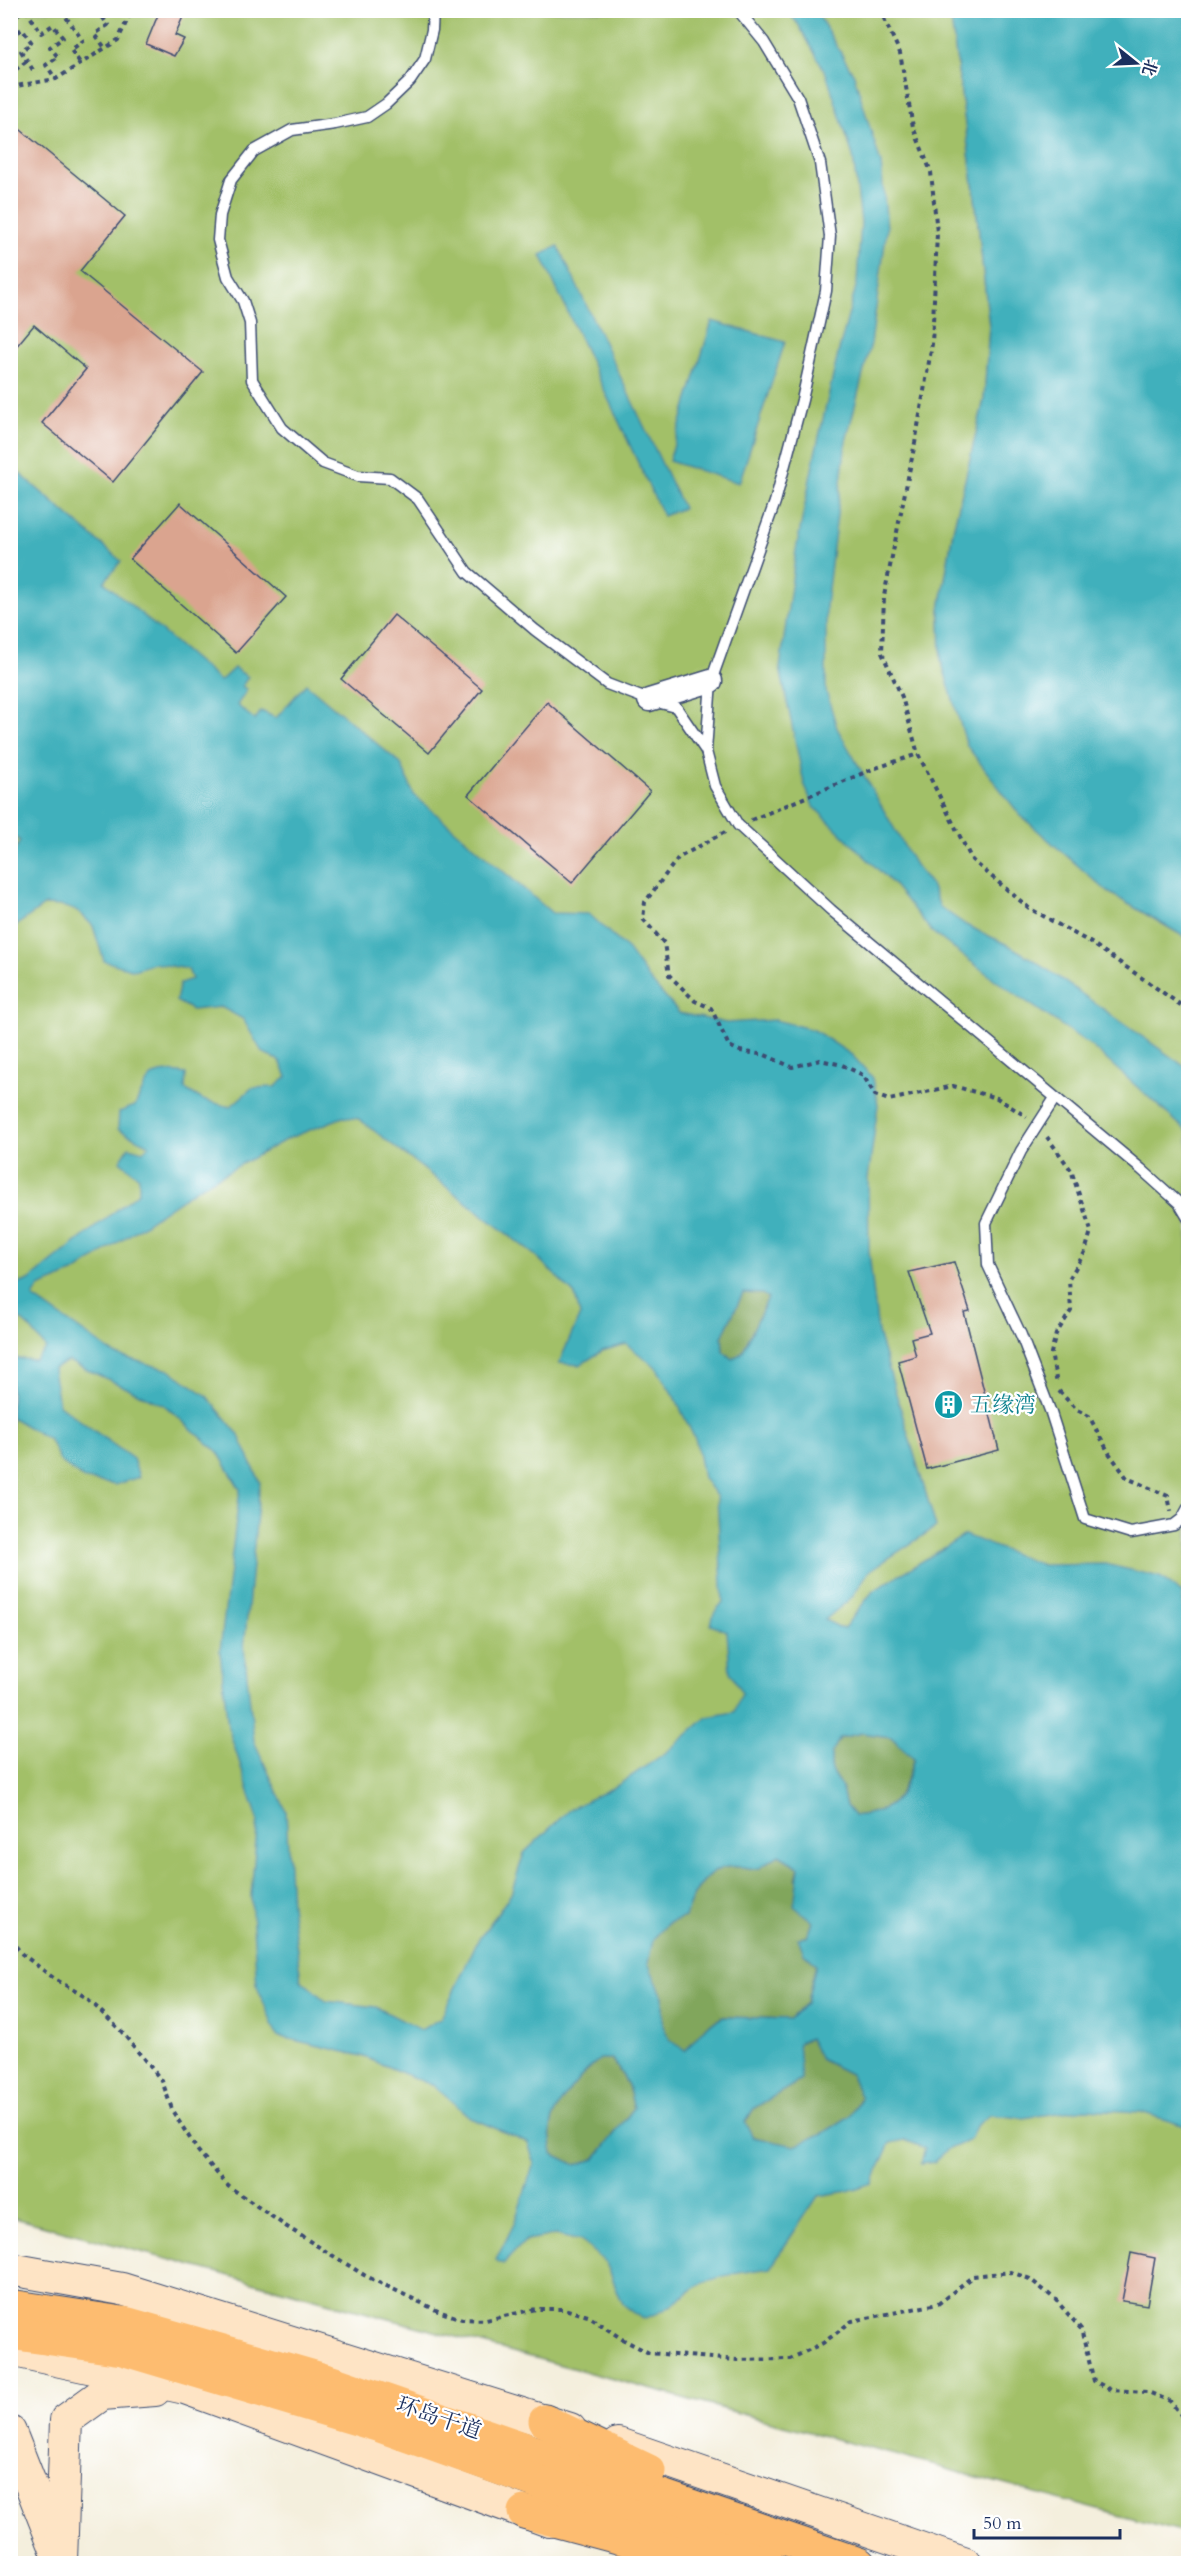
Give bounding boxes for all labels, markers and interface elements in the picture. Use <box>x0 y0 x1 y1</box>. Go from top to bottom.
north arrow <box>1106 33 1166 93</box>
text: 北 <box>1136 56 1162 78</box>
building icon: 五缘湾 <box>933 1389 965 1421</box>
place label: 五缘湾 <box>970 1390 1036 1420</box>
street label: 环岛干道 <box>393 2389 485 2447</box>
scale bar <box>974 2502 1120 2540</box>
text: 50 m <box>983 2511 1022 2536</box>

